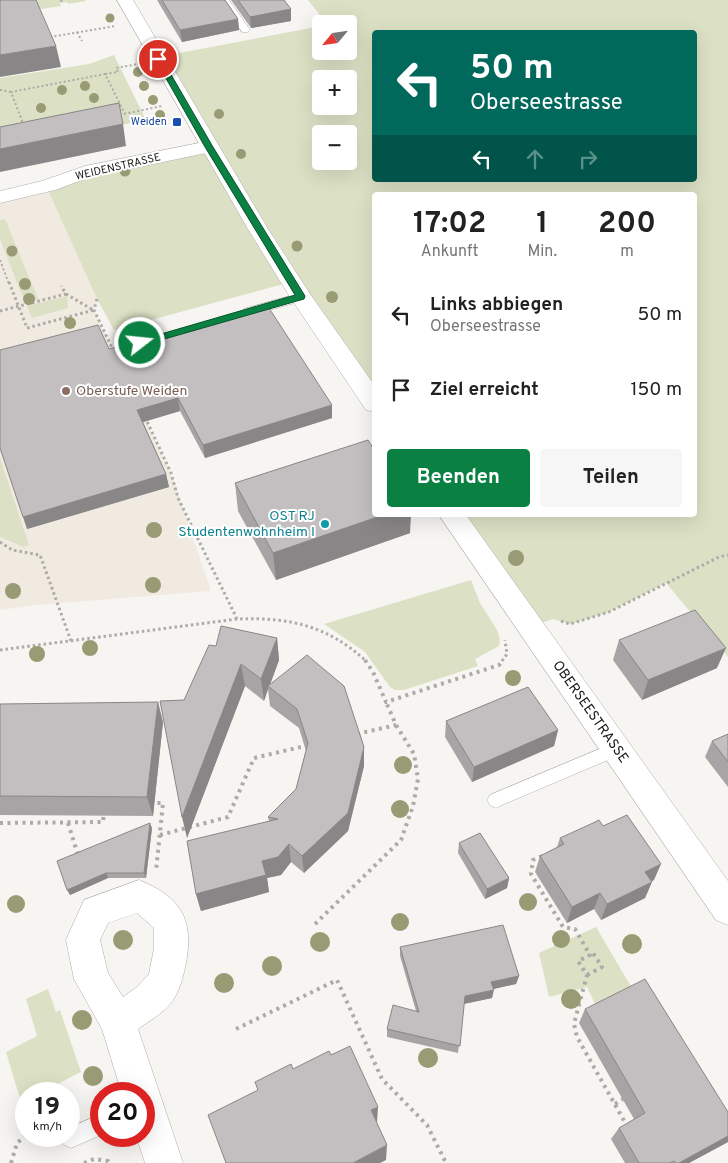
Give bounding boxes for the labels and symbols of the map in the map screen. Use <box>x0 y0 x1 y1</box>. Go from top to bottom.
north arrow <box>312 15 358 60</box>
pin <box>137 38 179 80</box>
place label: Weiden <box>131 115 167 129</box>
marker: Weiden <box>171 116 183 128</box>
street label: WEIDENSTRASSE <box>74 150 162 184</box>
position arrow <box>113 316 165 368</box>
place label: Oberstufe Weiden <box>76 383 187 400</box>
marker: Oberstufe Weiden <box>60 385 72 397</box>
place label: OST RJ Studentenwohnheim I <box>178 508 315 541</box>
marker: OST RJ Studentenwohnheim I <box>319 518 331 530</box>
street label: OBERSEESTRASSE <box>548 658 632 766</box>
speed limit sign: 20 <box>90 1082 155 1147</box>

